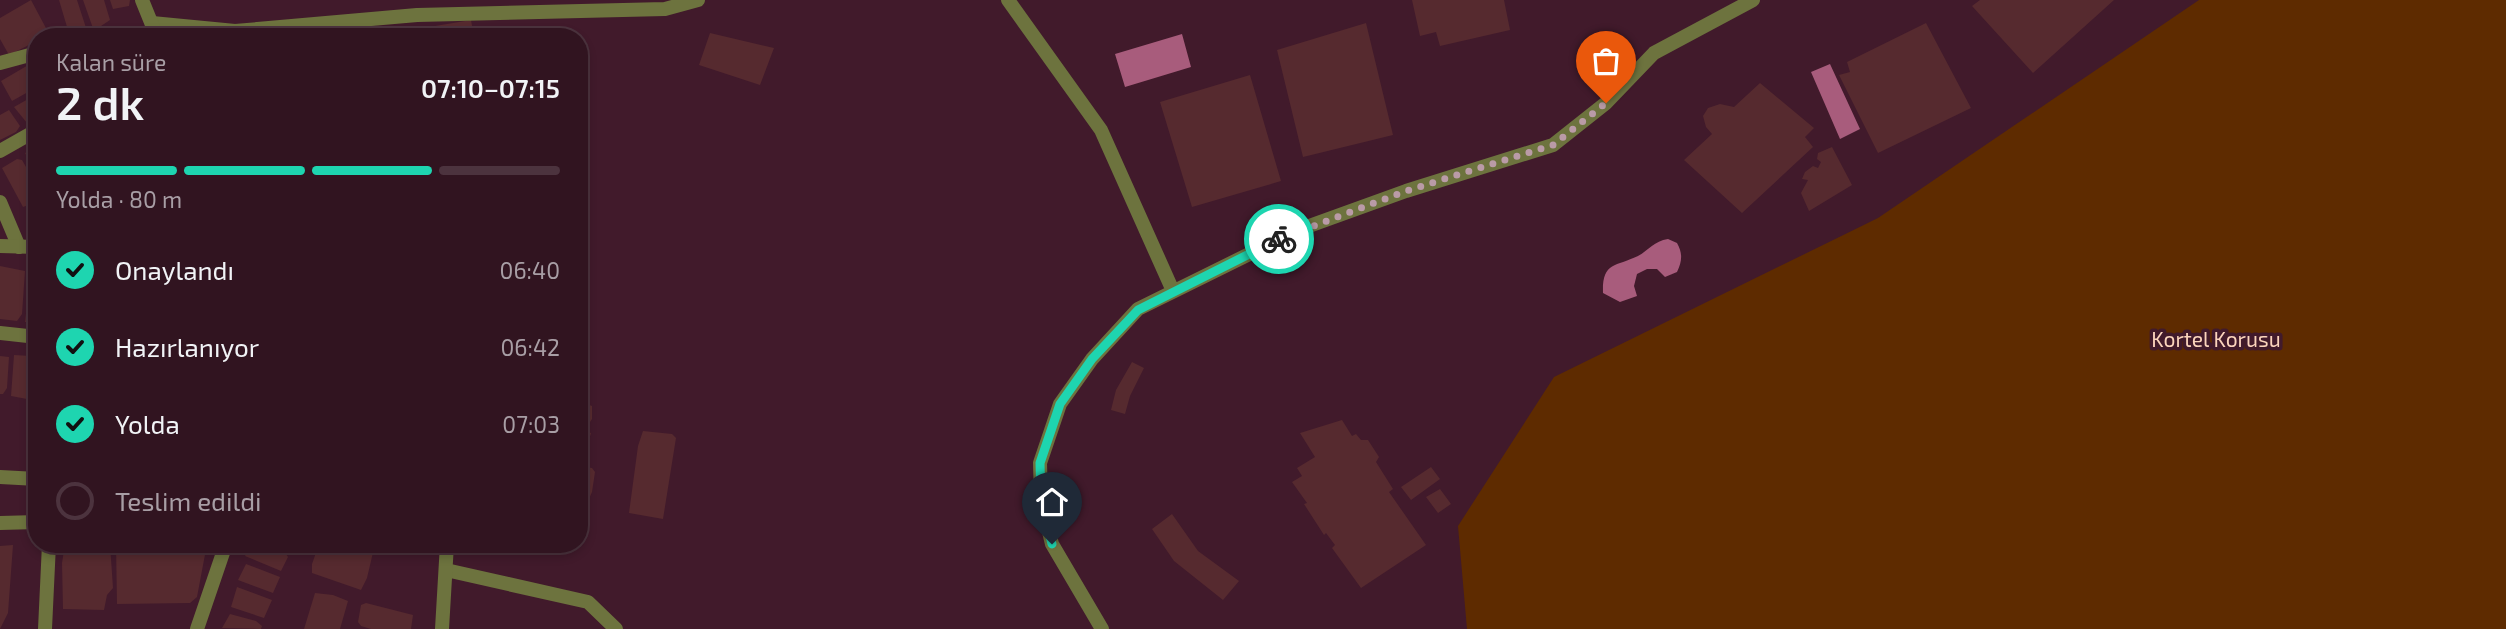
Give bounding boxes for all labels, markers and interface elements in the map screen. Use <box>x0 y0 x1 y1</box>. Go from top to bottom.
pin <box>1576 31 1636 103</box>
icon: bag <box>1587 42 1625 80</box>
text: Kalan süre <box>56 48 166 76</box>
text: 07:10–07:15 <box>421 72 560 103</box>
text: 2 dk <box>56 74 144 129</box>
text: Yolda · 80 m <box>56 185 182 213</box>
courier <box>1244 204 1314 274</box>
icon: bike <box>1260 220 1298 258</box>
icon: check <box>56 251 94 289</box>
text: Onaylandı <box>115 254 234 285</box>
text: 06:40 <box>500 256 560 284</box>
park label: Kortel Korusu <box>2151 326 2281 351</box>
icon: check <box>56 328 94 366</box>
text: Hazırlanıyor <box>115 331 259 362</box>
text: 06:42 <box>500 333 560 361</box>
icon: check <box>56 405 94 443</box>
text: Yolda <box>115 408 180 439</box>
text: 07:03 <box>502 410 560 438</box>
pin <box>1022 472 1082 544</box>
icon: home <box>1033 483 1071 521</box>
text: Teslim edildi <box>115 485 262 516</box>

